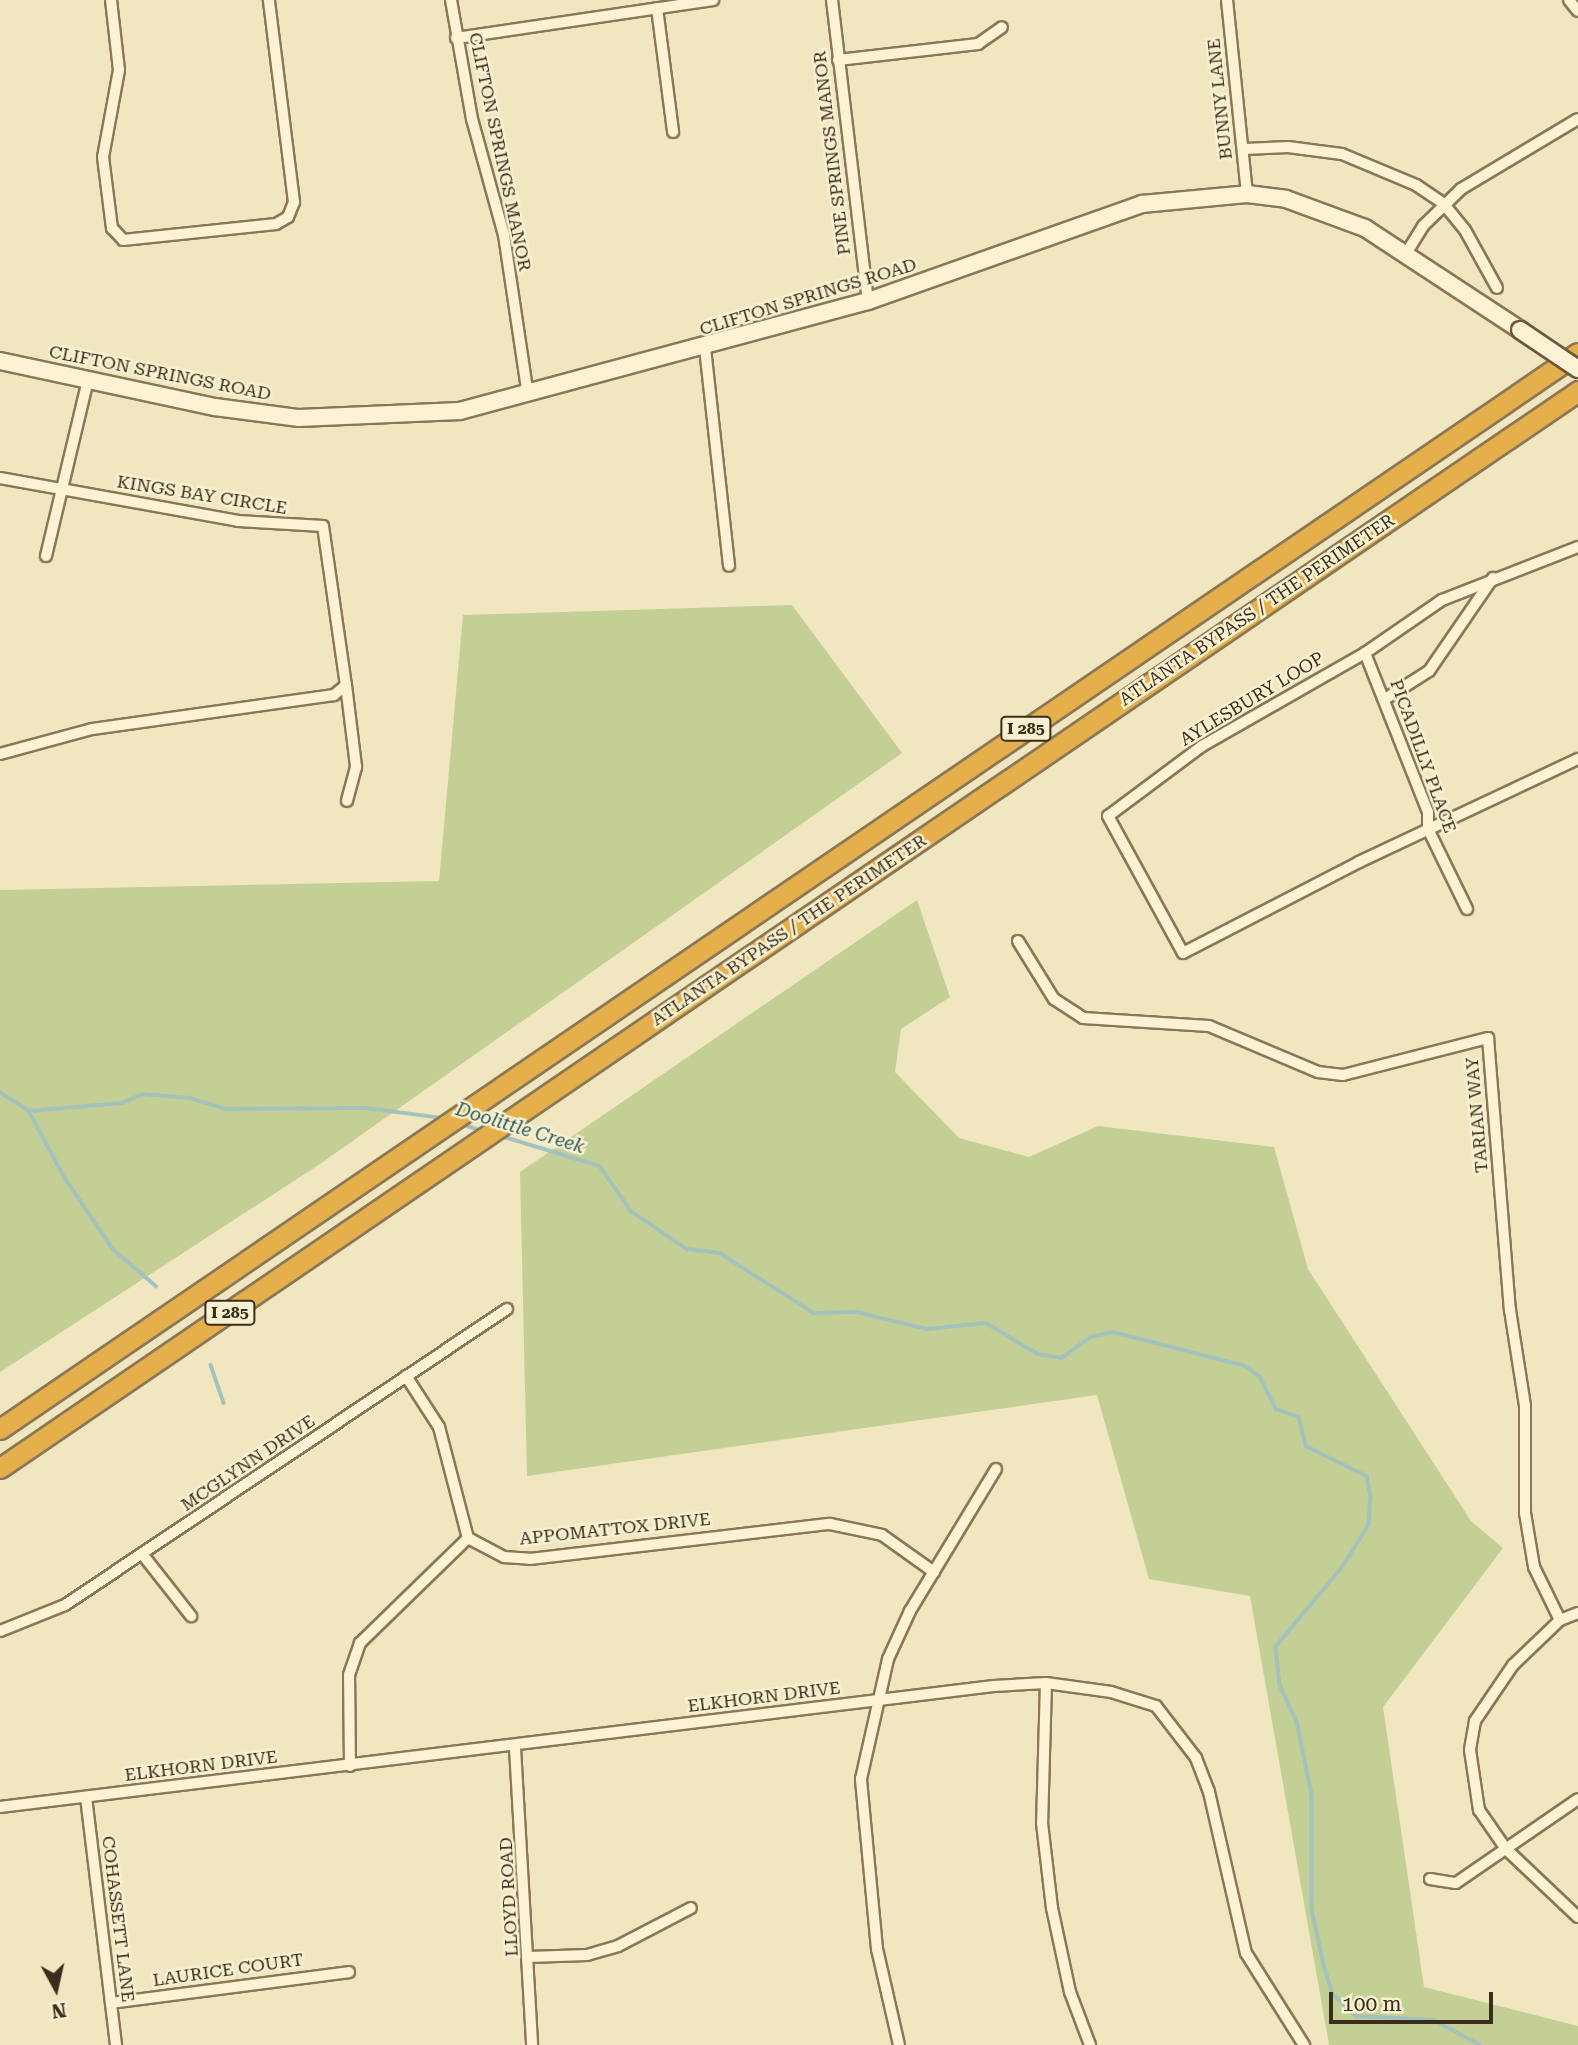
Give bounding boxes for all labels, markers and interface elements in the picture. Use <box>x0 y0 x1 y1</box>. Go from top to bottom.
street label: CLIFTON SPRINGS MANOR <box>464 31 536 273</box>
street label: BUNNY LANE <box>1203 37 1237 161</box>
street label: PINE SPRINGS MANOR <box>809 50 855 256</box>
street label: CLIFTON SPRINGS ROAD <box>697 254 919 340</box>
street label: CLIFTON SPRINGS ROAD <box>47 341 273 405</box>
street label: KINGS BAY CIRCLE <box>115 471 289 519</box>
street label: ATLANTA BYPASS / THE PERIMETER <box>1115 510 1399 710</box>
street label: AYLESBURY LOOP <box>1176 647 1328 751</box>
street label: PICADILLY PLACE <box>1385 676 1461 836</box>
road number: I 285 <box>1000 716 1052 742</box>
street label: ATLANTA BYPASS / THE PERIMETER <box>647 830 931 1030</box>
street label: TARIAN WAY <box>1461 1056 1493 1174</box>
water label: Doolittle Creek <box>453 1098 587 1158</box>
road number: I 285 <box>204 1301 256 1326</box>
street label: MCGLYNN DRIVE <box>177 1410 319 1516</box>
street label: APPOMATTOX DRIVE <box>518 1508 712 1550</box>
street label: ELKHORN DRIVE <box>686 1677 842 1717</box>
street label: ELKHORN DRIVE <box>123 1746 279 1786</box>
street label: COHASSETT LANE <box>97 1835 139 2003</box>
street label: LLOYD ROAD <box>495 1837 523 1957</box>
street label: LAURICE COURT <box>151 1949 305 1991</box>
north arrow <box>21 1954 91 2024</box>
scale bar <box>1333 1979 1498 2023</box>
text: 100 m <box>1342 1992 1402 2016</box>
text: N <box>50 1998 68 2023</box>

